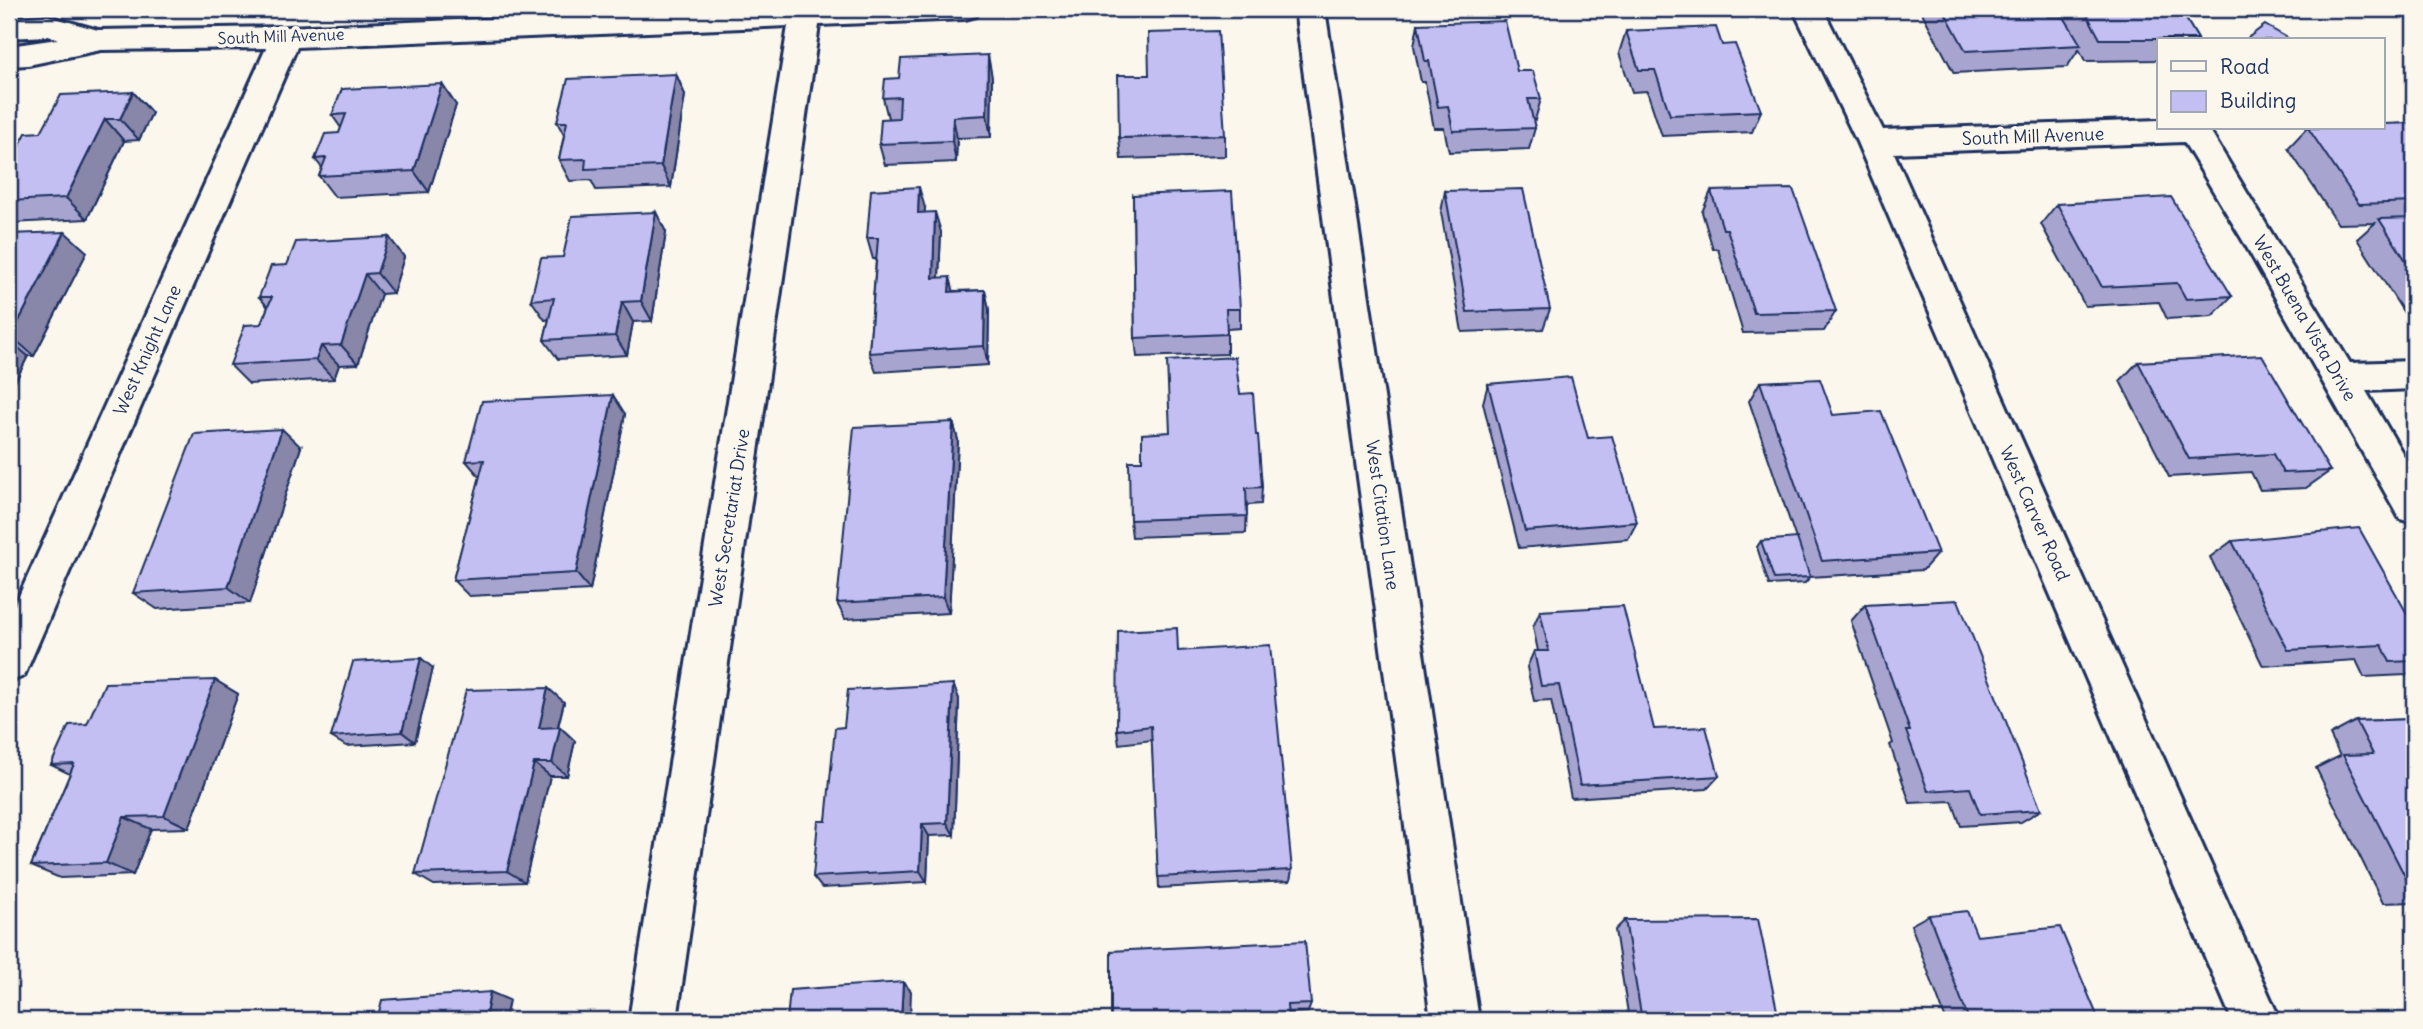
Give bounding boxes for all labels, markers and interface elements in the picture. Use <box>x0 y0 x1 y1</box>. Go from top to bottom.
street label: South Mill Avenue <box>217 24 345 48</box>
legend <box>2157 38 2384 130</box>
text: Road <box>2220 53 2269 80</box>
text: Building <box>2220 87 2296 114</box>
street label: South Mill Avenue <box>1961 122 2105 150</box>
street label: West Buena Vista Drive <box>2248 231 2362 405</box>
street label: West Knight Lane <box>108 281 186 419</box>
street label: West Secretariat Drive <box>704 427 754 609</box>
street label: West Citation Lane <box>1361 439 1405 591</box>
street label: West Carver Road <box>1995 442 2075 585</box>

